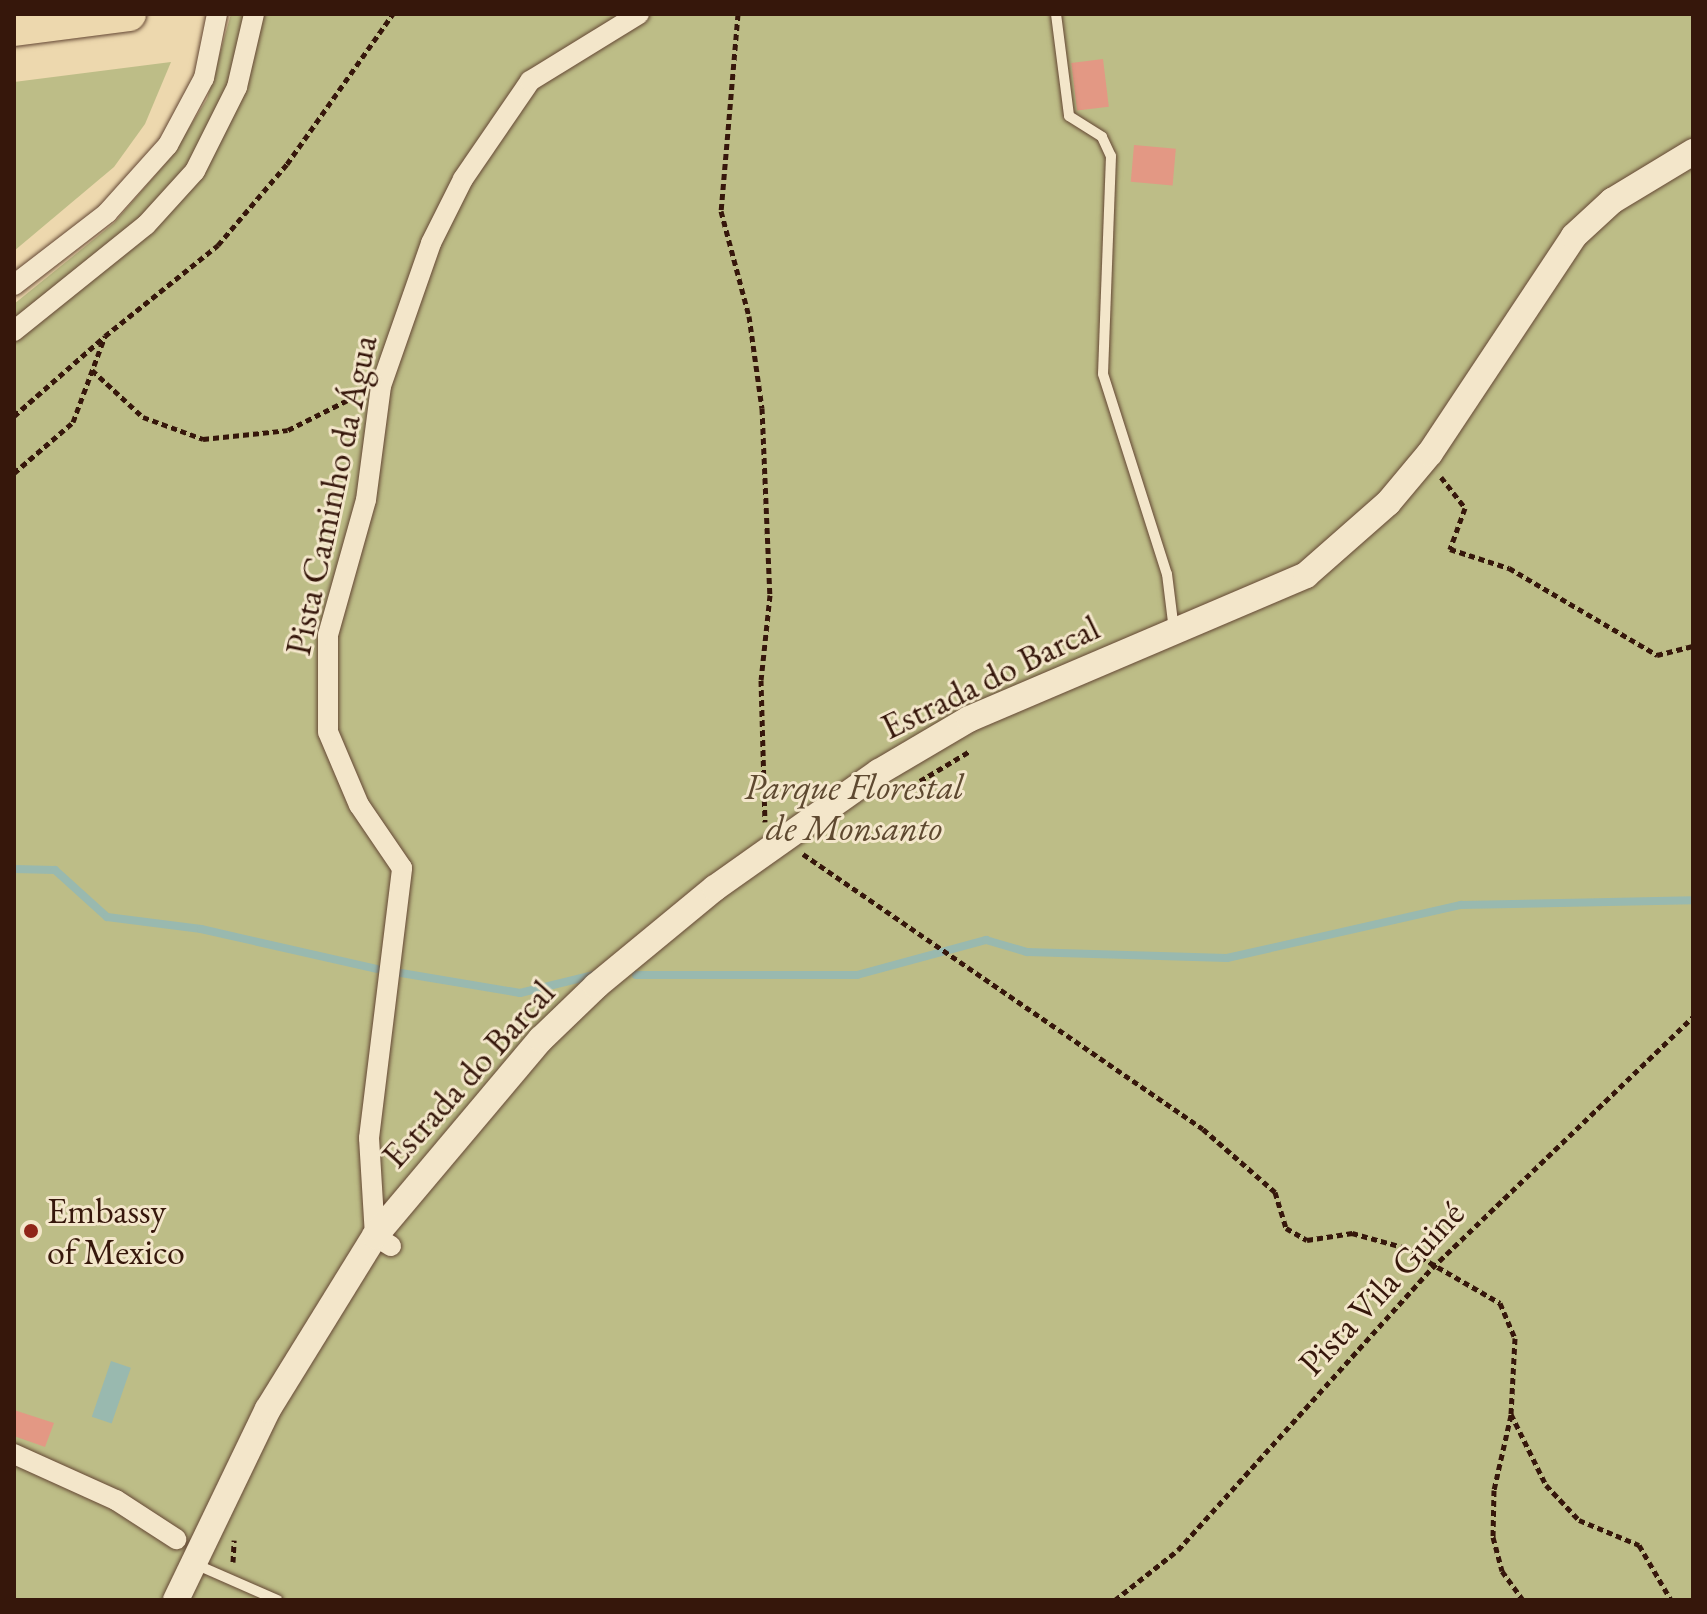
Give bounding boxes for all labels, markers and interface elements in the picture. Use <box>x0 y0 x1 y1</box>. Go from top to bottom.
street label: Pista Caminho da Água <box>276 331 386 659</box>
street label: Estrada do Barcal <box>874 606 1106 748</box>
park label: Parque Florestal de Monsanto <box>744 764 964 849</box>
street label: Estrada do Barcal <box>373 971 563 1177</box>
place label: Embassy of Mexico <box>47 1188 185 1273</box>
street label: Pista Vila Guiné <box>1289 1192 1473 1384</box>
marker: Embassy of Mexico <box>22 1222 40 1240</box>

